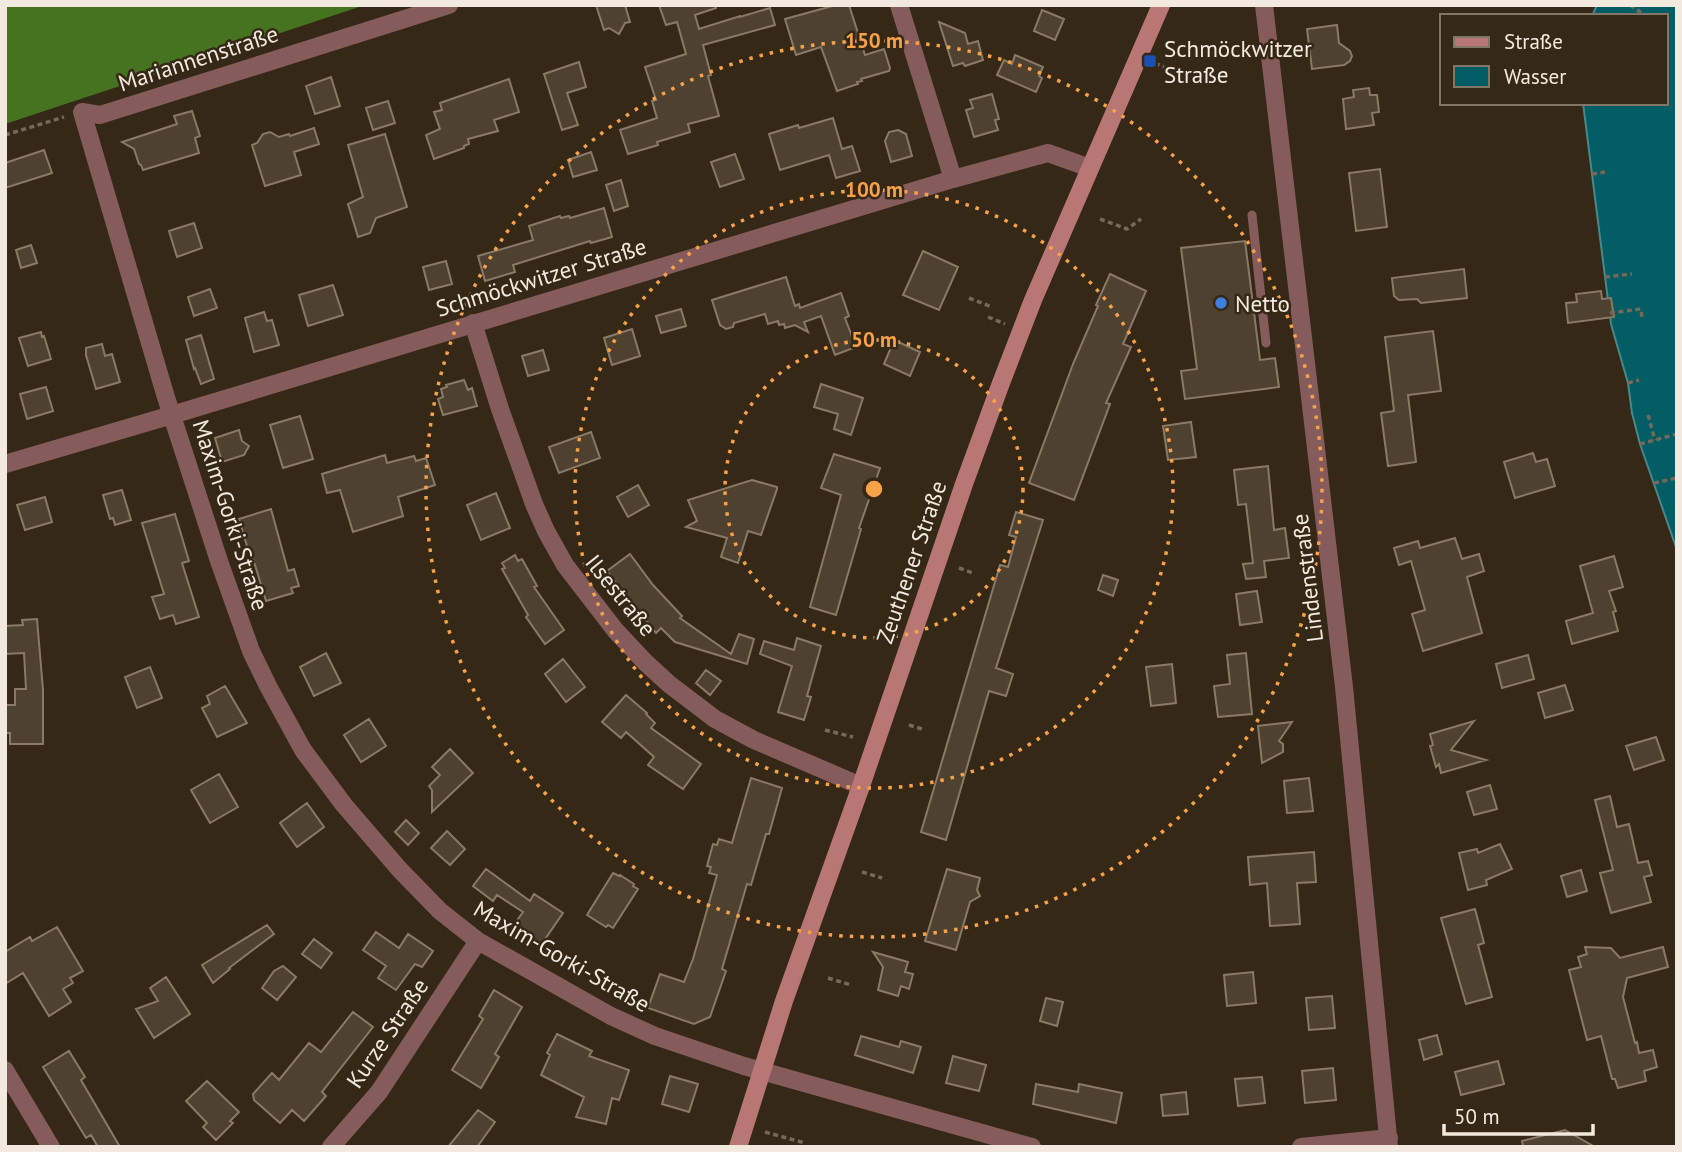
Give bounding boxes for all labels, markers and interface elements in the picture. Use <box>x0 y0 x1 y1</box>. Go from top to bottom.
legend <box>1440 14 1668 105</box>
street label: Mariannenstraße <box>114 18 282 98</box>
text: 150 m <box>845 27 903 54</box>
text: Straße <box>1504 28 1563 55</box>
place label: Schmöckwitzer Straße <box>1164 34 1312 89</box>
marker: Schmöckwitzer Straße <box>1142 53 1158 69</box>
text: Wasser <box>1504 63 1566 90</box>
text: 100 m <box>845 176 903 203</box>
street label: Schmöckwitzer Straße <box>432 231 650 323</box>
place label: Netto <box>1235 289 1290 318</box>
marker: Netto <box>1213 295 1229 311</box>
text: 50 m <box>851 326 897 353</box>
street label: Maxim-Gorki-Straße <box>186 416 276 614</box>
centre of rings <box>862 477 886 501</box>
street label: Zeuthener Straße <box>870 477 952 647</box>
street label: Lindenstraße <box>1285 512 1329 644</box>
street label: Ilsestraße <box>579 548 663 642</box>
street label: Maxim-Gorki-Straße <box>469 894 655 1018</box>
street label: Kurze Straße <box>340 973 434 1093</box>
scale bar <box>1444 1092 1593 1136</box>
text: 50 m <box>1454 1103 1500 1130</box>

